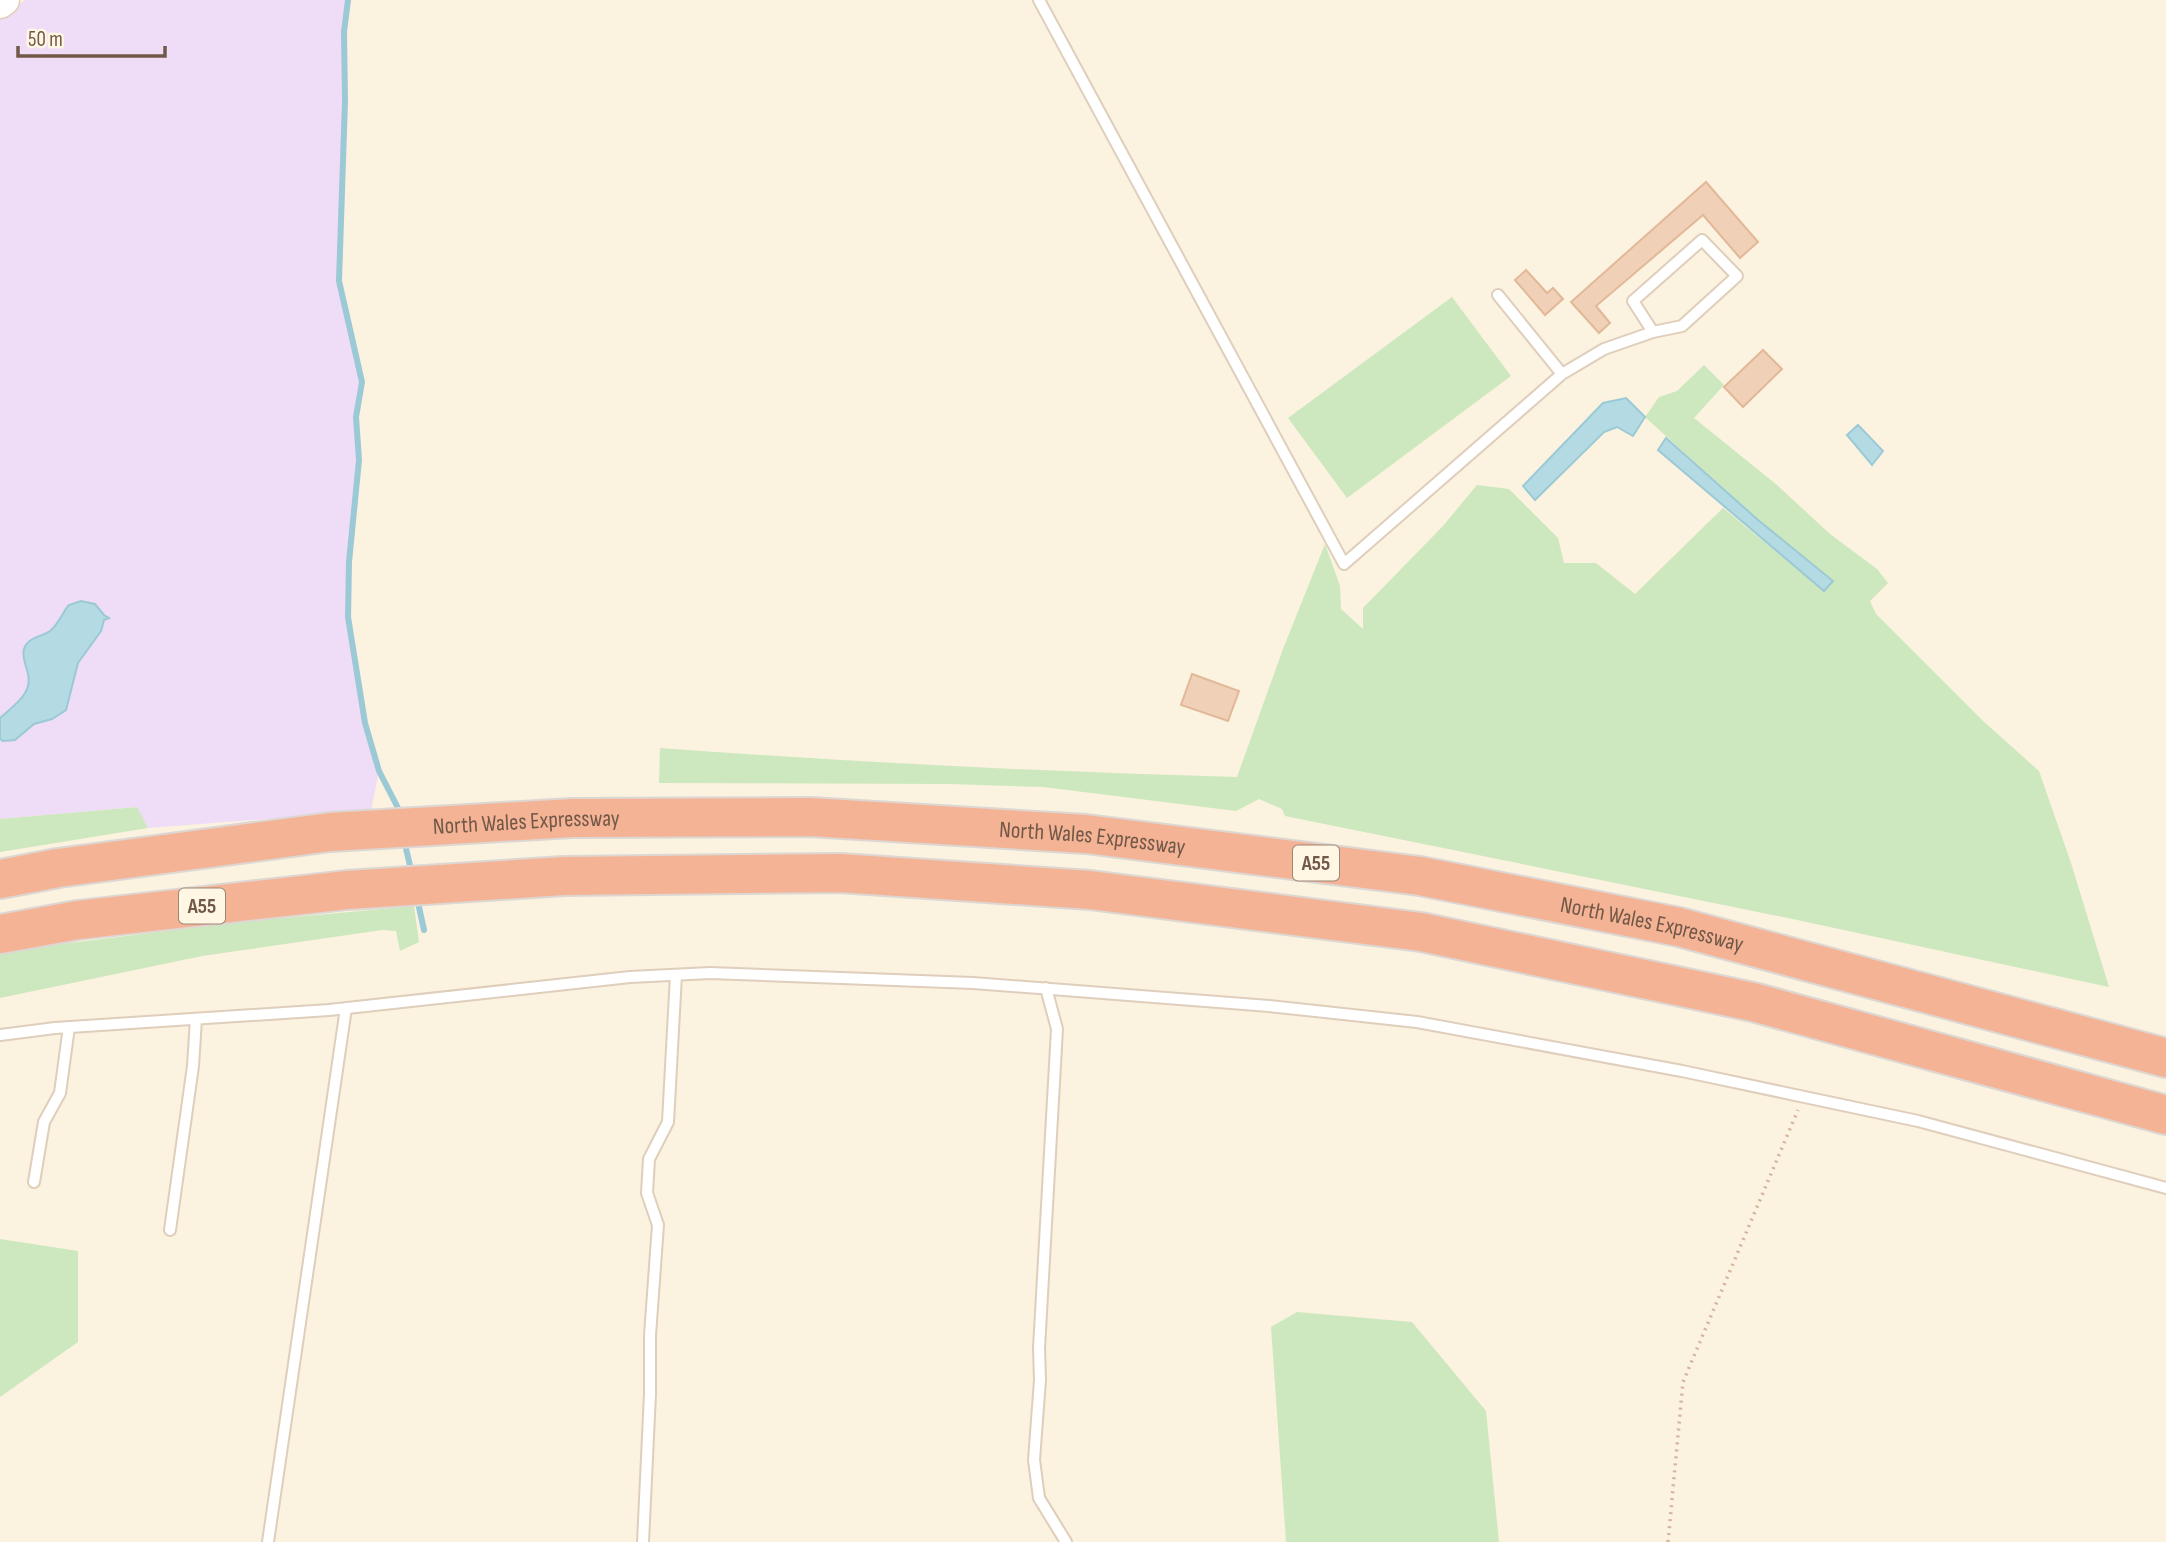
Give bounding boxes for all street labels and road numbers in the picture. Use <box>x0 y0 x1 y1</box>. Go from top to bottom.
street label: North Wales Expressway <box>432 805 620 841</box>
street label: North Wales Expressway <box>998 816 1187 861</box>
road number: A55 <box>1293 846 1339 880</box>
road number: A55 <box>179 888 225 923</box>
street label: North Wales Expressway <box>1558 891 1747 959</box>

